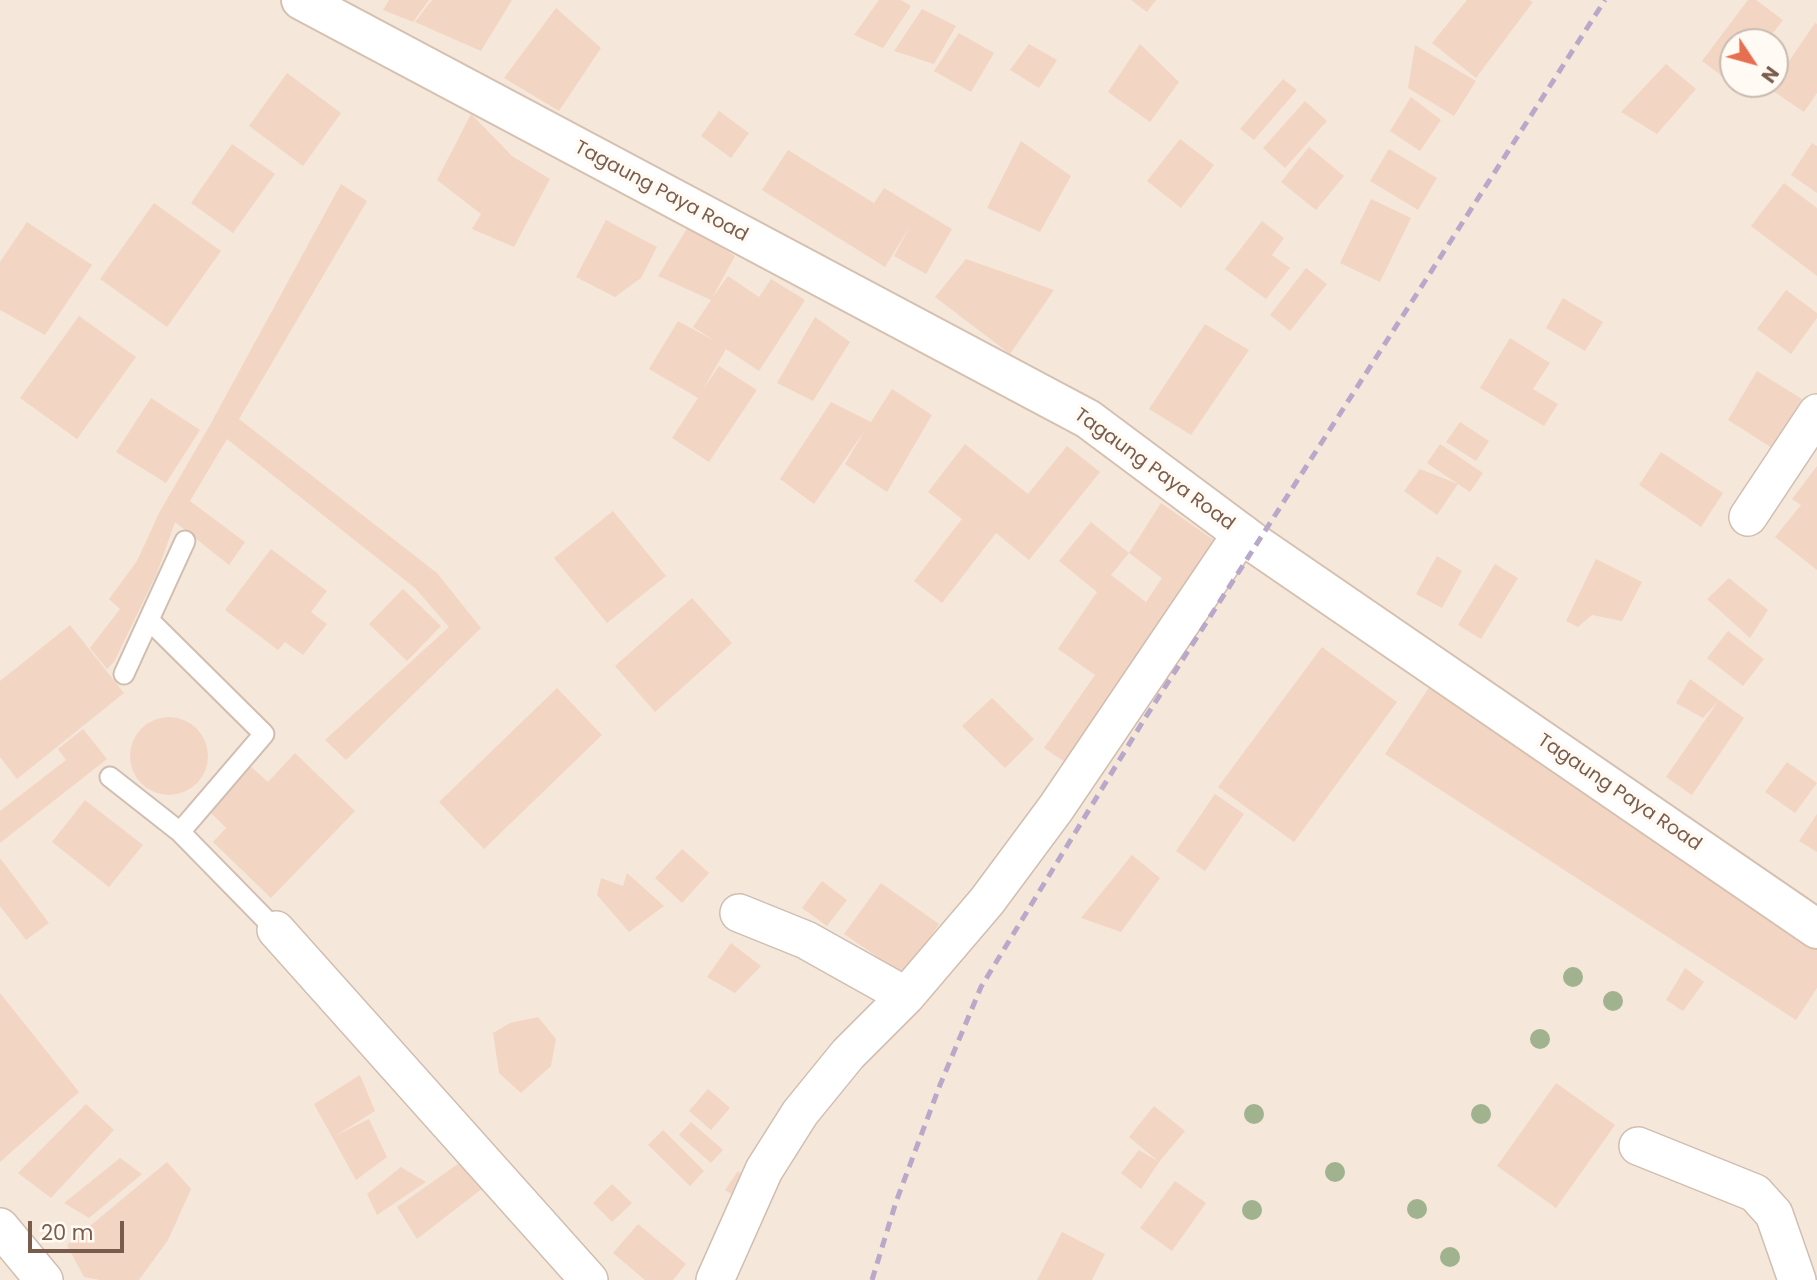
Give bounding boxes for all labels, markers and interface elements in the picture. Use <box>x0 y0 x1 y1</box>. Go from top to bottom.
north arrow <box>1719 28 1789 98</box>
text: N <box>1755 61 1785 88</box>
street label: Tagaung Paya Road <box>570 137 752 247</box>
street label: Tagaung Paya Road <box>1069 404 1239 536</box>
street label: Tagaung Paya Road <box>1533 730 1705 856</box>
scale bar <box>32 1206 128 1250</box>
text: 20 m <box>41 1218 94 1247</box>

